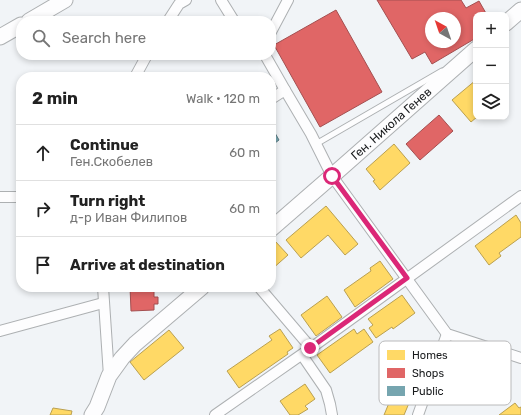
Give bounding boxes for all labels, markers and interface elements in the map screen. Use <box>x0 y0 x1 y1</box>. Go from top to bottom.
north arrow <box>425 12 461 48</box>
map controls <box>473 12 509 120</box>
button: + <box>473 12 509 48</box>
search box <box>16 16 276 60</box>
icon: search <box>30 27 52 49</box>
text: Search here <box>62 29 146 47</box>
button: − <box>473 48 509 84</box>
street label: Ген. Никола Генев <box>348 84 435 163</box>
button: layers <box>473 84 509 120</box>
text: 2 min <box>32 88 78 108</box>
text: Walk · 120 m <box>186 91 260 106</box>
text: Continue <box>70 136 139 154</box>
icon: ahead <box>32 142 54 164</box>
text: 60 m <box>229 145 260 160</box>
text: Ген.Скобелев <box>70 154 153 169</box>
route start <box>323 167 341 185</box>
text: Turn right <box>70 192 145 210</box>
icon: right <box>32 198 54 220</box>
text: 60 m <box>229 201 260 216</box>
text: д-р Иван Филипов <box>70 210 187 225</box>
icon: arrive <box>32 254 54 276</box>
text: Arrive at destination <box>70 256 225 274</box>
route end <box>301 339 319 357</box>
legend <box>379 341 511 405</box>
text: Homes <box>412 349 448 362</box>
text: Shops <box>412 367 444 380</box>
text: Public <box>412 385 444 398</box>

